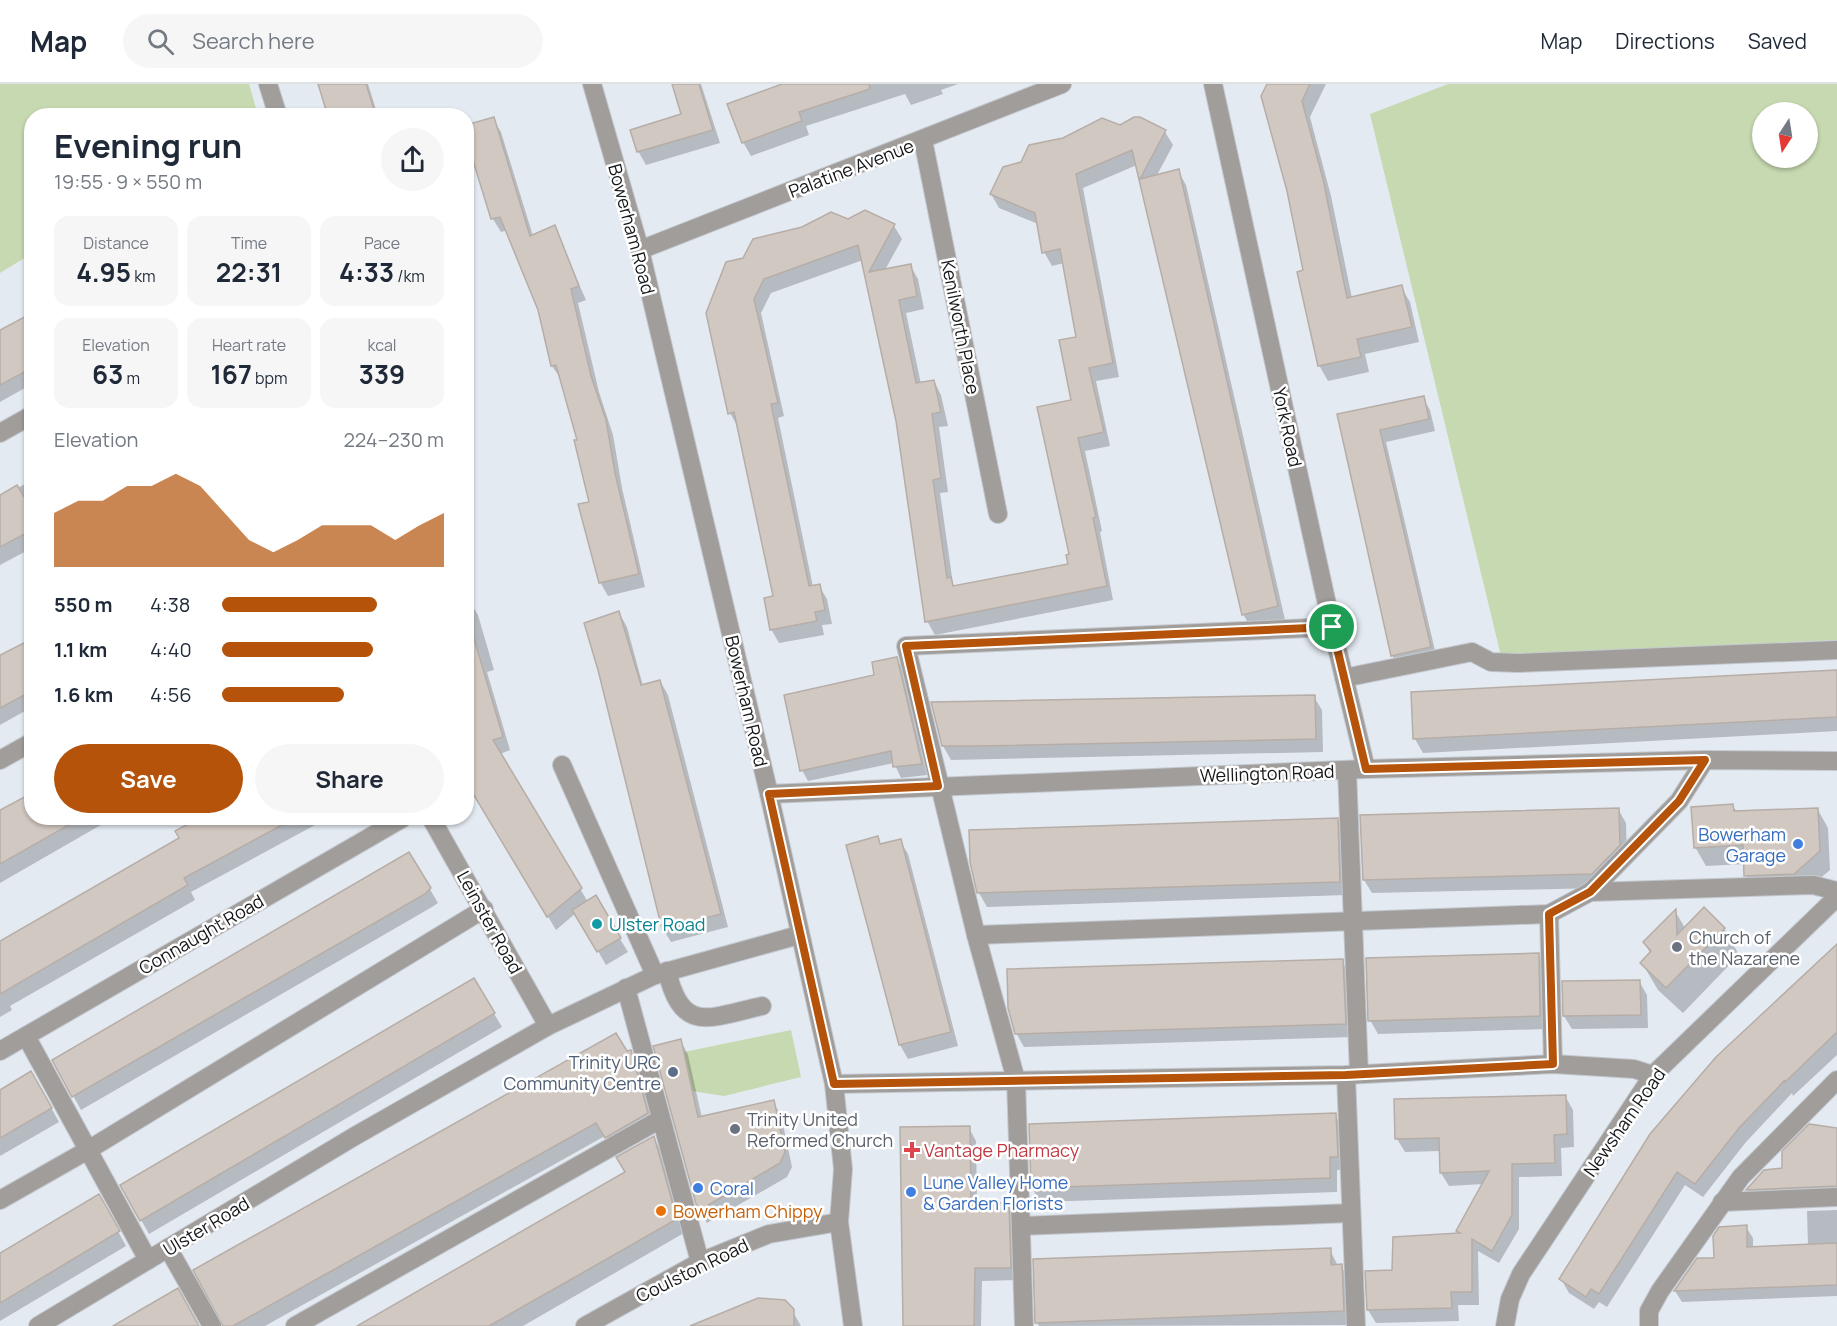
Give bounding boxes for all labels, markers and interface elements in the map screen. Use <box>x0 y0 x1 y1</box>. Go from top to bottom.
search box <box>123 14 543 68</box>
text: Map <box>30 22 87 60</box>
icon: search <box>144 25 177 58</box>
text: Search here <box>192 26 315 56</box>
text: Map <box>1541 27 1582 55</box>
text: Directions <box>1615 27 1715 55</box>
text: Saved <box>1748 27 1807 55</box>
north arrow <box>1752 102 1818 168</box>
map controls <box>1752 102 1818 168</box>
text: Evening run <box>54 123 242 168</box>
button: share <box>381 128 444 191</box>
street label: Palatine Avenue <box>785 133 917 203</box>
street label: Bowerham Road <box>603 161 661 297</box>
text: 19:55 · 9 × 550 m <box>54 168 202 195</box>
text: Distance <box>83 232 149 254</box>
text: Time <box>231 232 267 254</box>
text: Pace <box>364 232 400 254</box>
text: 4.95 <box>76 254 131 290</box>
text: 22:31 <box>216 254 282 290</box>
text: 4:33 <box>339 254 394 290</box>
street label: Kenilworth Place <box>936 258 986 396</box>
text: km <box>131 265 156 287</box>
text: /km <box>394 265 425 287</box>
text: Elevation <box>82 334 150 356</box>
text: Heart rate <box>212 334 286 356</box>
text: kcal <box>367 334 397 356</box>
text: 63 <box>92 356 123 392</box>
text: 167 <box>210 356 252 392</box>
text: 339 <box>359 356 405 392</box>
text: m <box>123 367 140 389</box>
text: bpm <box>252 367 288 389</box>
street label: York Road <box>1268 385 1308 469</box>
text: Elevation <box>54 426 138 453</box>
text: 224–230 m <box>343 426 444 453</box>
text: 550 m <box>54 591 113 618</box>
text: 4:38 <box>150 591 190 618</box>
pin <box>1306 601 1357 652</box>
icon: arrive <box>1315 610 1348 643</box>
street label: Bowerham Road <box>720 633 774 769</box>
text: 1.1 km <box>54 636 107 663</box>
text: 4:40 <box>150 636 192 663</box>
text: 1.6 km <box>54 681 113 708</box>
text: 4:56 <box>150 681 192 708</box>
button: Save <box>54 744 243 813</box>
button: Share <box>255 744 444 813</box>
street label: Wellington Road <box>1199 759 1335 787</box>
place label: Bowerham Garage <box>1698 822 1786 867</box>
marker: Bowerham Garage <box>1791 837 1805 851</box>
street label: Leinster Road <box>452 866 528 978</box>
street label: Connaught Road <box>134 889 268 979</box>
place label: Ulster Road <box>609 912 705 936</box>
marker: Ulster Road <box>590 917 604 931</box>
place label: Church of the Nazarene <box>1689 925 1800 970</box>
marker: Church of the Nazarene <box>1670 940 1684 954</box>
place label: Trinity URC Community Centre <box>503 1050 661 1095</box>
street label: Newsham Road <box>1578 1063 1670 1181</box>
marker: Trinity URC Community Centre <box>666 1065 680 1079</box>
place label: Trinity United Reformed Church <box>747 1107 893 1152</box>
marker: Trinity United Reformed Church <box>728 1122 742 1136</box>
place label: Vantage Pharmacy <box>924 1138 1080 1162</box>
marker: Vantage Pharmacy <box>905 1143 919 1157</box>
place label: Lune Valley Home & Garden Florists <box>923 1170 1068 1215</box>
place label: Coral <box>710 1176 754 1200</box>
marker: Coral <box>691 1181 705 1195</box>
marker: Lune Valley Home & Garden Florists <box>904 1185 918 1199</box>
street label: Ulster Road <box>158 1191 254 1261</box>
place label: Bowerham Chippy <box>673 1199 823 1223</box>
marker: Bowerham Chippy <box>654 1204 668 1218</box>
street label: Coulston Road <box>632 1232 752 1308</box>

